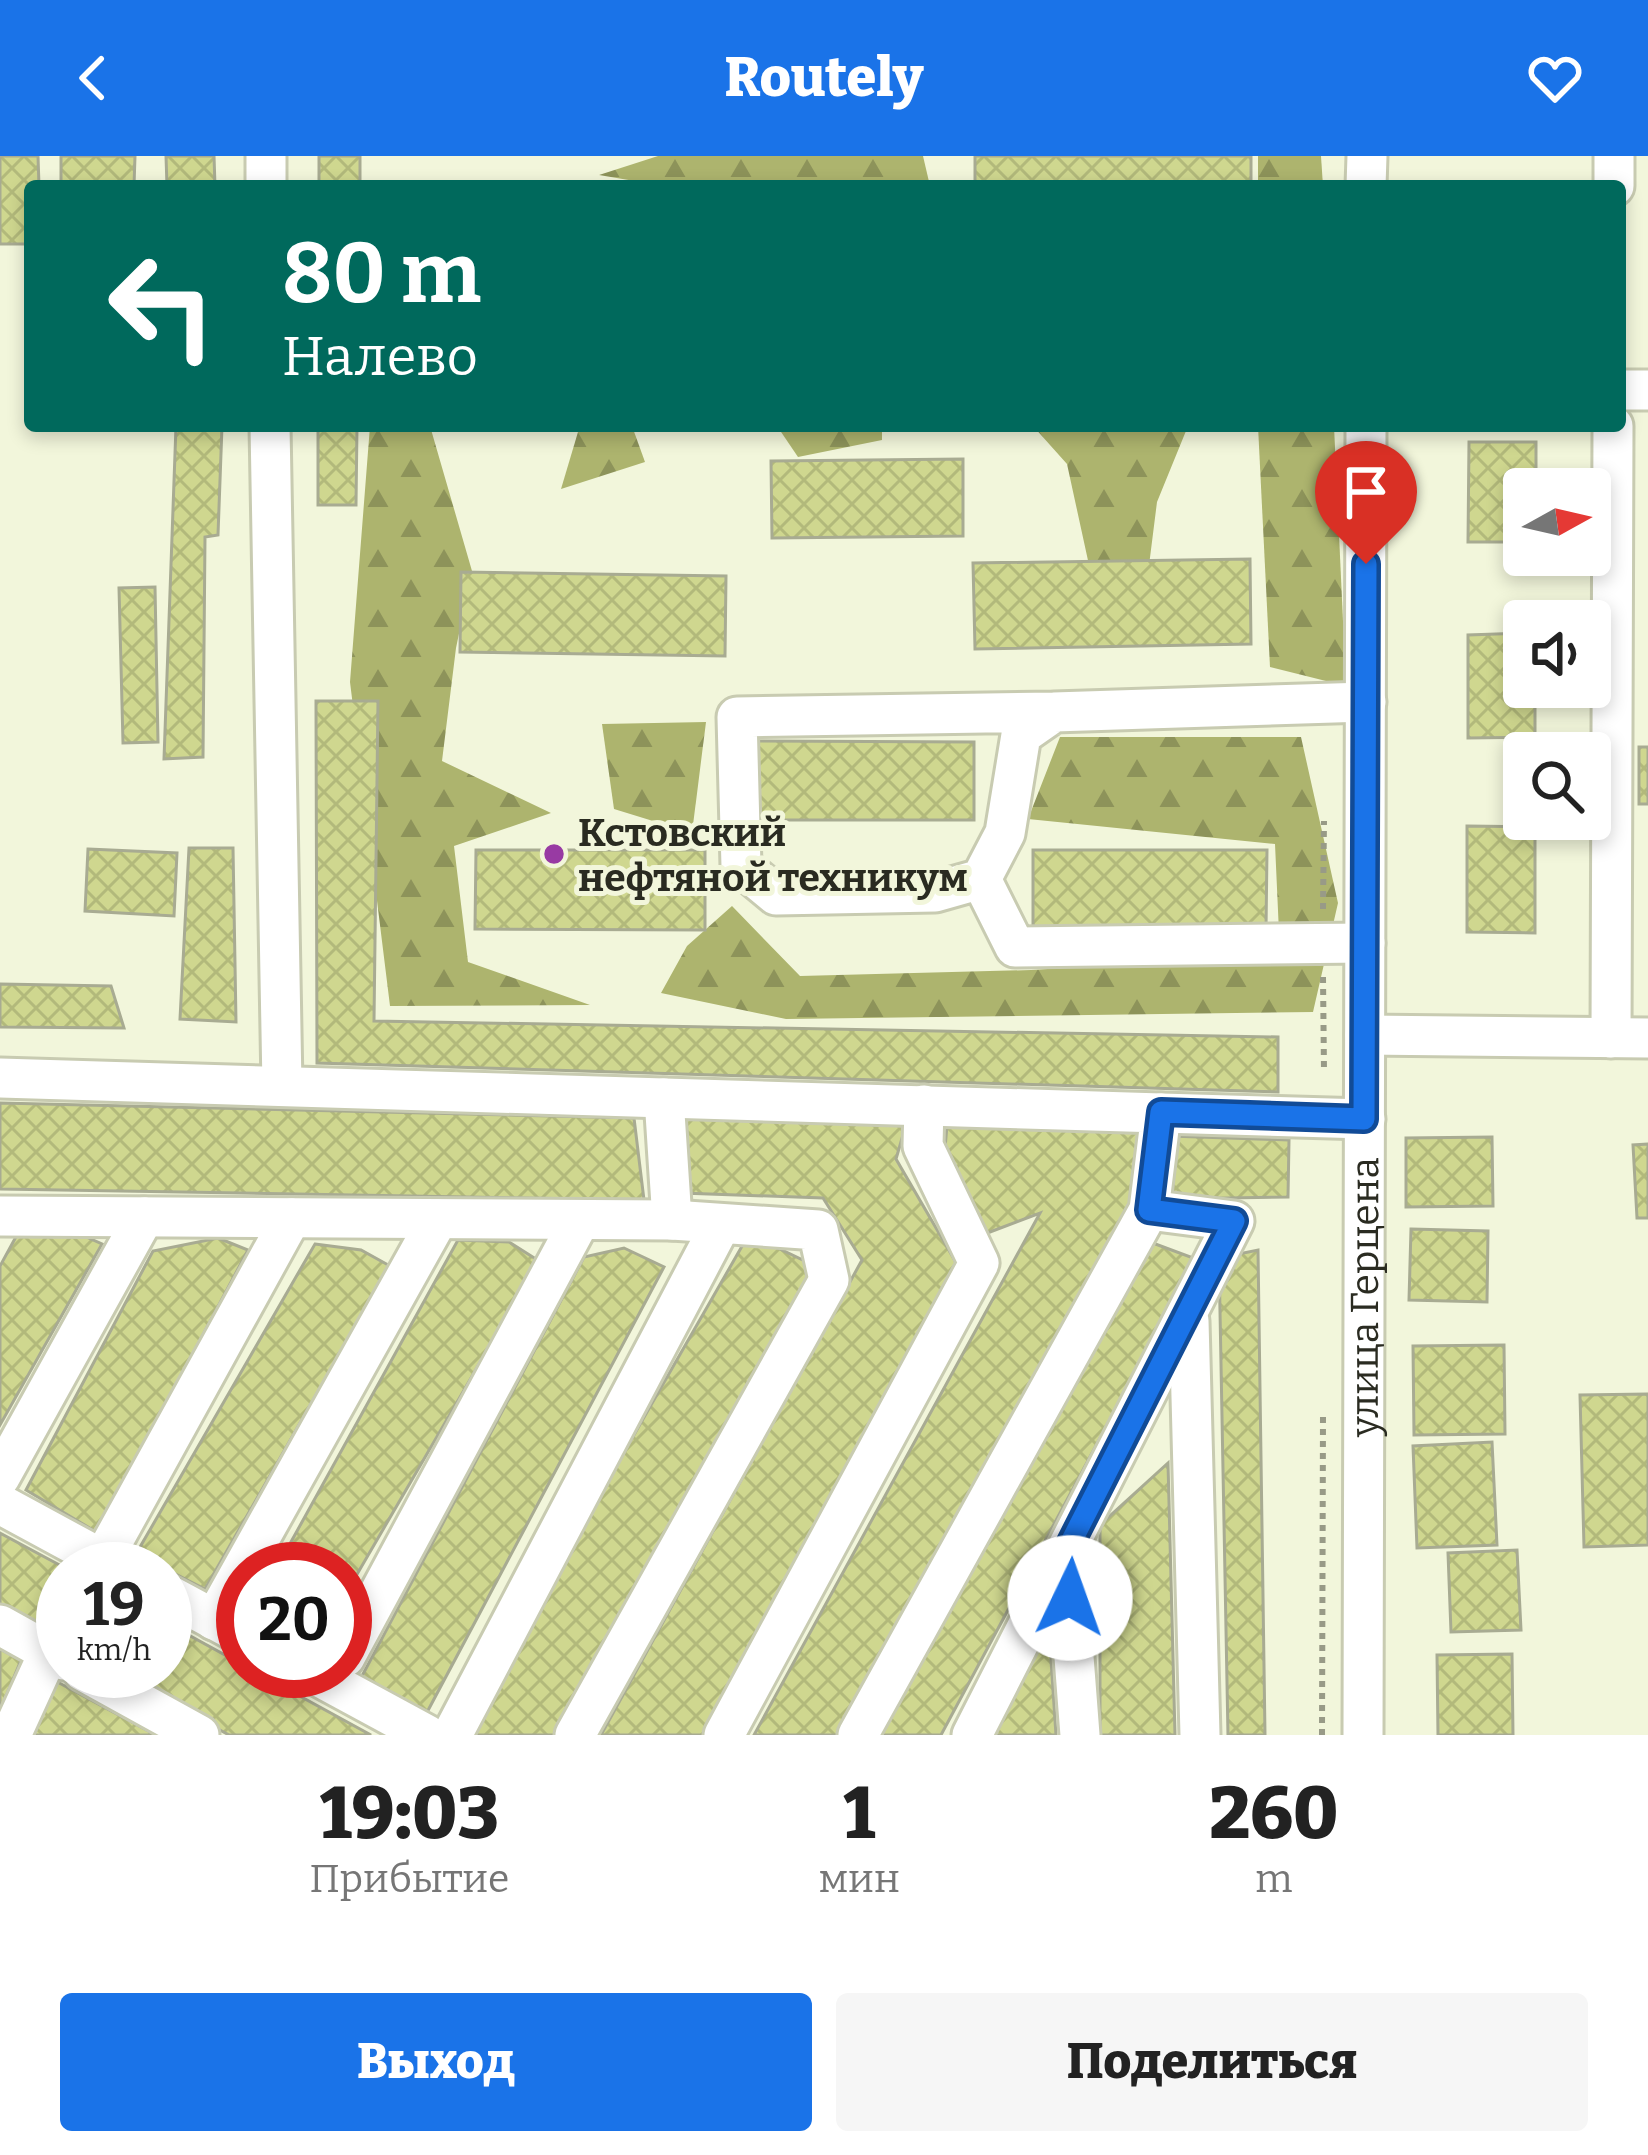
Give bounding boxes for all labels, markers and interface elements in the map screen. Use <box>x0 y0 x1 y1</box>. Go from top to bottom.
icon: back <box>60 45 126 111</box>
icon: heart <box>1522 45 1588 111</box>
text: Routely <box>724 46 924 110</box>
text: 80 m <box>282 223 481 324</box>
icon: left <box>84 228 240 384</box>
text: Налево <box>282 325 478 389</box>
pin <box>1315 441 1417 564</box>
icon: arrive <box>1333 459 1399 525</box>
north arrow <box>1503 468 1611 576</box>
map controls <box>1503 468 1611 840</box>
button: sound <box>1503 600 1611 708</box>
button: search <box>1503 732 1611 840</box>
place label: Кстовский нефтяной техникум <box>578 810 968 901</box>
marker: Кстовский нефтяной техникум <box>541 841 567 867</box>
street label: улица Герцена <box>1342 1157 1388 1438</box>
position arrow <box>1007 1535 1133 1661</box>
speed limit sign: 20 <box>216 1542 372 1698</box>
text: 19 <box>83 1569 145 1641</box>
text: km/h <box>77 1632 151 1668</box>
text: 19:03 <box>320 1771 499 1857</box>
text: 1 <box>843 1771 875 1857</box>
text: 260 <box>1209 1771 1339 1857</box>
text: Прибытие <box>309 1856 509 1902</box>
text: мин <box>819 1856 900 1902</box>
text: m <box>1255 1856 1292 1902</box>
button: Выход <box>60 1993 812 2131</box>
button: Поделиться <box>836 1993 1588 2131</box>

